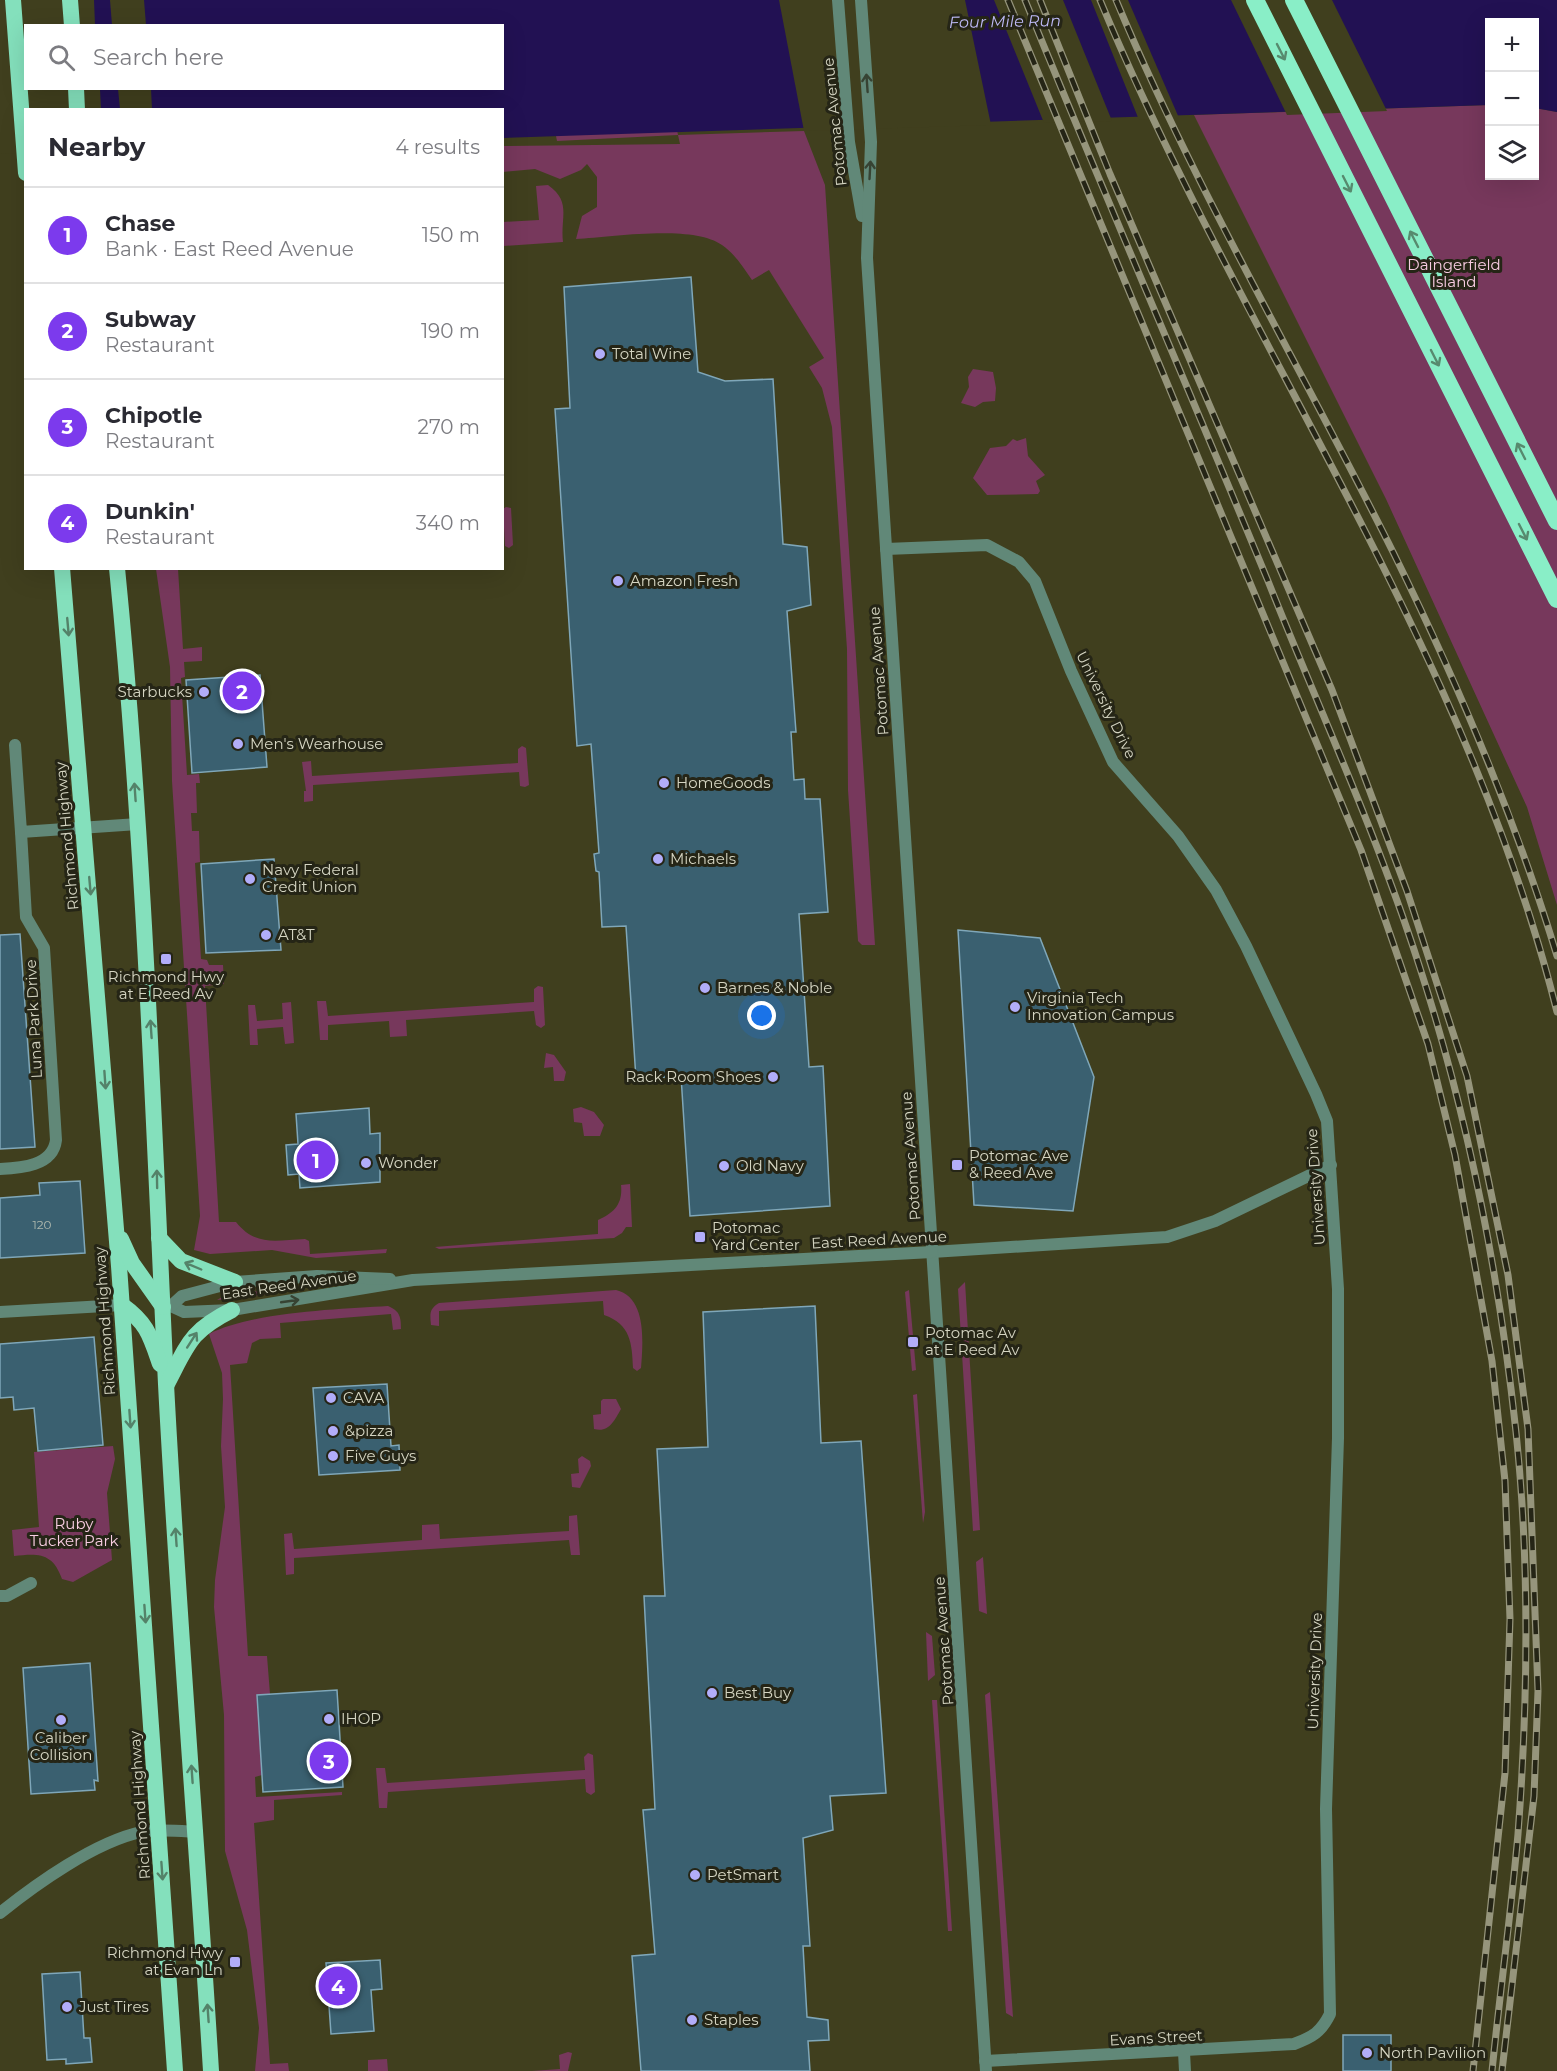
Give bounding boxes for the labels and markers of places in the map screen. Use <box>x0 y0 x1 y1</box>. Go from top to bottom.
place label: Total Wine <box>612 344 691 363</box>
marker: Total Wine <box>593 347 607 361</box>
place label: Amazon Fresh <box>630 571 738 590</box>
marker: Amazon Fresh <box>611 574 625 588</box>
pin: 2 <box>222 668 262 714</box>
place label: Starbucks <box>118 682 192 701</box>
marker: Starbucks <box>197 685 211 699</box>
place label: Men's Wearhouse <box>250 734 383 753</box>
marker: Men's Wearhouse <box>231 737 245 751</box>
place label: HomeGoods <box>676 773 770 792</box>
marker: HomeGoods <box>657 776 671 790</box>
place label: Michaels <box>670 849 736 868</box>
marker: Michaels <box>651 852 665 866</box>
place label: Navy Federal Credit Union <box>262 860 359 896</box>
marker: Navy Federal Credit Union <box>243 872 257 886</box>
place label: AT&T <box>278 925 315 944</box>
marker: AT&T <box>259 928 273 942</box>
marker: Richmond Hwy at E Reed Av <box>159 952 173 966</box>
place label: Richmond Hwy at E Reed Av <box>108 967 225 1003</box>
place label: Barnes & Noble <box>717 978 832 997</box>
marker: Barnes & Noble <box>698 981 712 995</box>
place label: Virginia Tech Innovation Campus <box>1027 988 1174 1024</box>
marker: Virginia Tech Innovation Campus <box>1008 1000 1022 1014</box>
place label: Rack Room Shoes <box>626 1067 761 1086</box>
marker: Rack Room Shoes <box>766 1070 780 1084</box>
pin: 1 <box>296 1138 336 1182</box>
place label: Potomac Ave & Reed Ave <box>969 1146 1069 1182</box>
place label: Wonder <box>378 1153 439 1172</box>
marker: Wonder <box>359 1156 373 1170</box>
place label: Old Navy <box>736 1156 805 1175</box>
marker: Potomac Ave & Reed Ave <box>950 1158 964 1172</box>
marker: Old Navy <box>717 1159 731 1173</box>
place label: Potomac Yard Center <box>712 1218 800 1254</box>
marker: Potomac Yard Center <box>693 1230 707 1244</box>
place label: Potomac Av at E Reed Av <box>925 1323 1020 1359</box>
marker: Potomac Av at E Reed Av <box>906 1335 920 1349</box>
place label: CAVA <box>343 1388 385 1407</box>
marker: CAVA <box>324 1391 338 1405</box>
place label: &pizza <box>345 1421 393 1440</box>
marker: &pizza <box>326 1424 340 1438</box>
place label: Five Guys <box>345 1446 416 1465</box>
marker: Five Guys <box>326 1449 340 1463</box>
place label: Best Buy <box>724 1683 792 1702</box>
marker: Best Buy <box>705 1686 719 1700</box>
place label: IHOP <box>341 1709 381 1728</box>
marker: IHOP <box>322 1712 336 1726</box>
marker: Caliber Collision <box>54 1713 68 1727</box>
place label: Caliber Collision <box>30 1728 92 1764</box>
pin: 3 <box>310 1738 348 1784</box>
place label: PetSmart <box>707 1865 779 1884</box>
marker: PetSmart <box>688 1868 702 1882</box>
place label: Richmond Hwy at Evan Ln <box>107 1943 224 1979</box>
marker: Richmond Hwy at Evan Ln <box>228 1955 242 1969</box>
pin: 4 <box>318 1964 358 2008</box>
place label: Just Tires <box>78 1997 149 2016</box>
marker: Just Tires <box>60 2000 74 2014</box>
place label: Staples <box>704 2010 758 2029</box>
marker: Staples <box>685 2013 699 2027</box>
place label: North Pavilion <box>1379 2043 1486 2062</box>
marker: North Pavilion <box>1360 2046 1374 2060</box>

